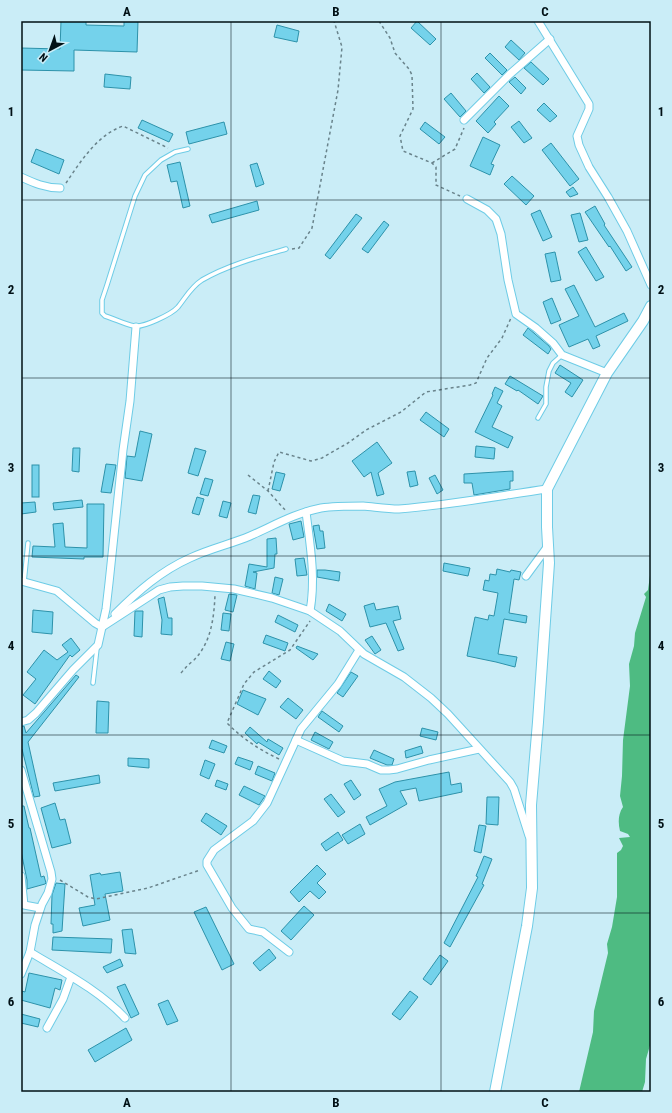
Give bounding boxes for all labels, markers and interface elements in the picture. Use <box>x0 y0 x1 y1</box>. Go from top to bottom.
text: A <box>123 4 131 19</box>
text: B <box>332 4 340 19</box>
text: C <box>541 4 549 19</box>
north arrow <box>30 30 70 70</box>
text: N <box>37 50 51 64</box>
text: 1 <box>8 104 14 119</box>
text: 1 <box>658 104 664 119</box>
text: 2 <box>8 282 15 297</box>
text: 2 <box>658 282 665 297</box>
text: 3 <box>8 460 14 475</box>
text: 3 <box>658 460 664 475</box>
text: 4 <box>8 638 15 653</box>
text: 4 <box>658 638 665 653</box>
text: 5 <box>8 816 15 831</box>
text: 5 <box>658 816 665 831</box>
text: 6 <box>8 994 15 1009</box>
text: 6 <box>658 994 665 1009</box>
text: A <box>123 1095 131 1110</box>
text: B <box>332 1095 340 1110</box>
text: C <box>541 1095 549 1110</box>

